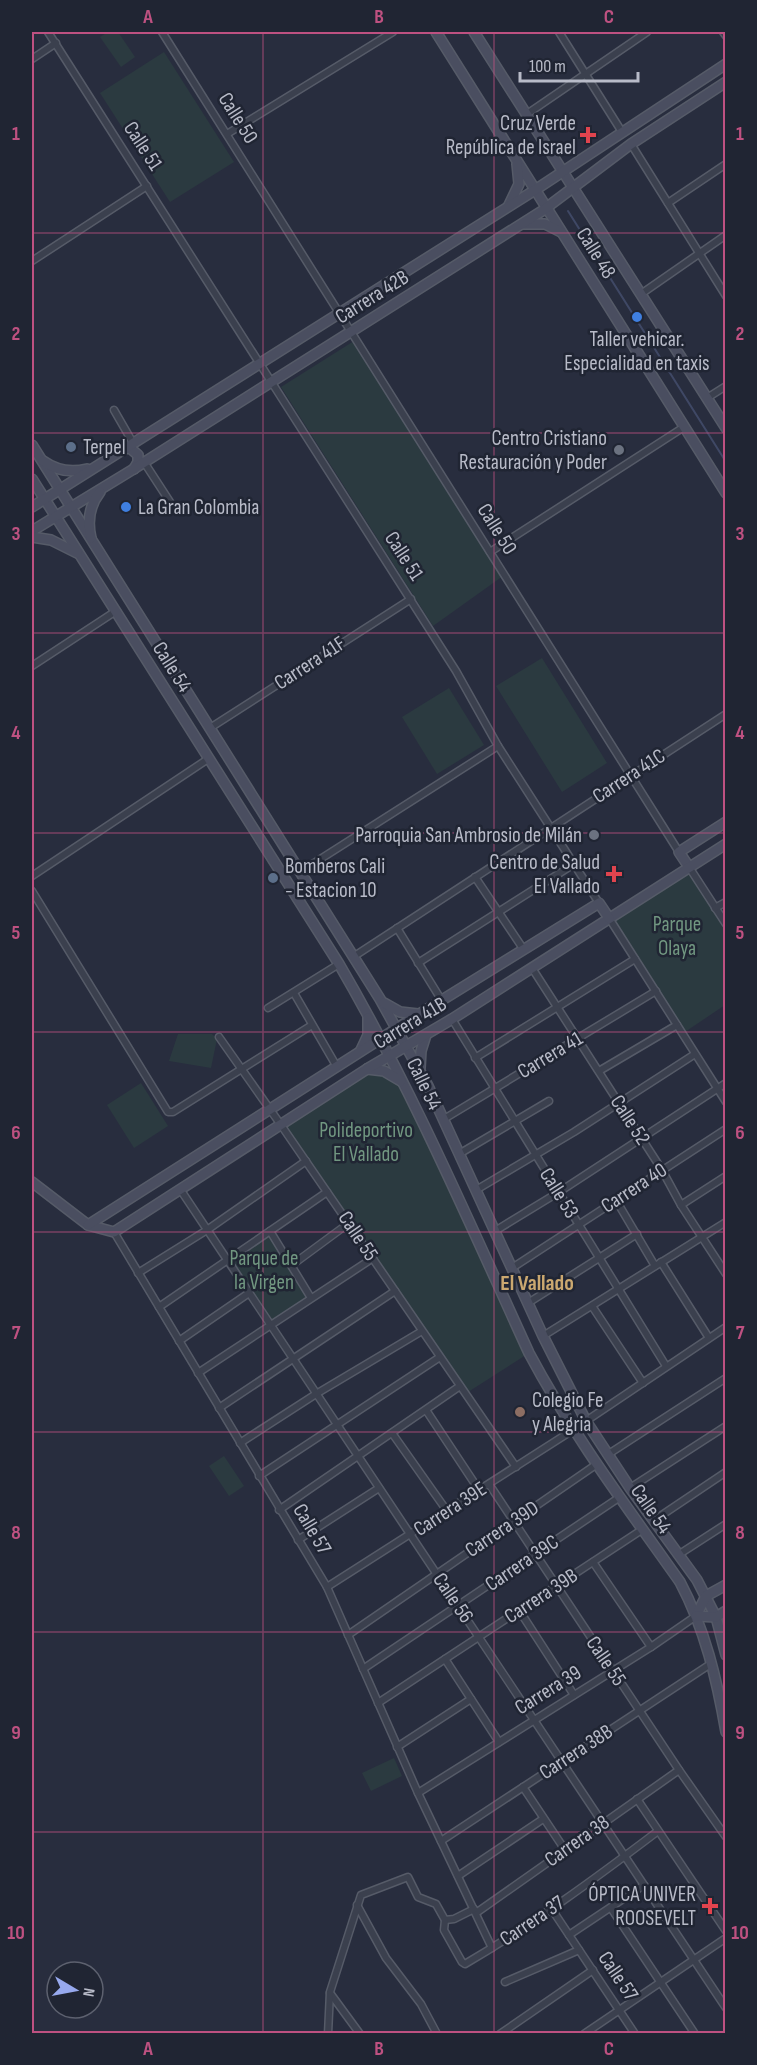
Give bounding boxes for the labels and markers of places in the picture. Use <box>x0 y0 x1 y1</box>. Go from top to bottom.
place label: Cruz Verde República de Israel <box>446 111 576 160</box>
marker: Cruz Verde República de Israel <box>581 128 595 142</box>
marker: Taller vehicar. Especialidad en taxis <box>630 310 644 324</box>
place label: Taller vehicar. Especialidad en taxis <box>564 327 710 376</box>
place label: Centro Cristiano Restauración y Poder <box>459 426 607 475</box>
place label: Terpel <box>83 435 126 460</box>
marker: Terpel <box>64 440 78 454</box>
marker: Centro Cristiano Restauración y Poder <box>612 443 626 457</box>
place label: La Gran Colombia <box>138 495 259 520</box>
marker: La Gran Colombia <box>119 500 133 514</box>
place label: Parroquia San Ambrosio de Milán <box>355 823 582 848</box>
marker: Parroquia San Ambrosio de Milán <box>587 828 601 842</box>
place label: Centro de Salud El Vallado <box>489 850 600 899</box>
place label: Bomberos Cali - Estacion 10 <box>285 854 385 903</box>
marker: Centro de Salud El Vallado <box>605 865 623 883</box>
marker: Bomberos Cali - Estacion 10 <box>266 871 280 885</box>
place label: Colegio Fe y Alegria <box>532 1388 604 1437</box>
marker: Colegio Fe y Alegria <box>513 1405 527 1419</box>
place label: ÓPTICA UNIVER ROOSEVELT <box>588 1882 696 1931</box>
marker: ÓPTICA UNIVER ROOSEVELT <box>701 1897 719 1915</box>

